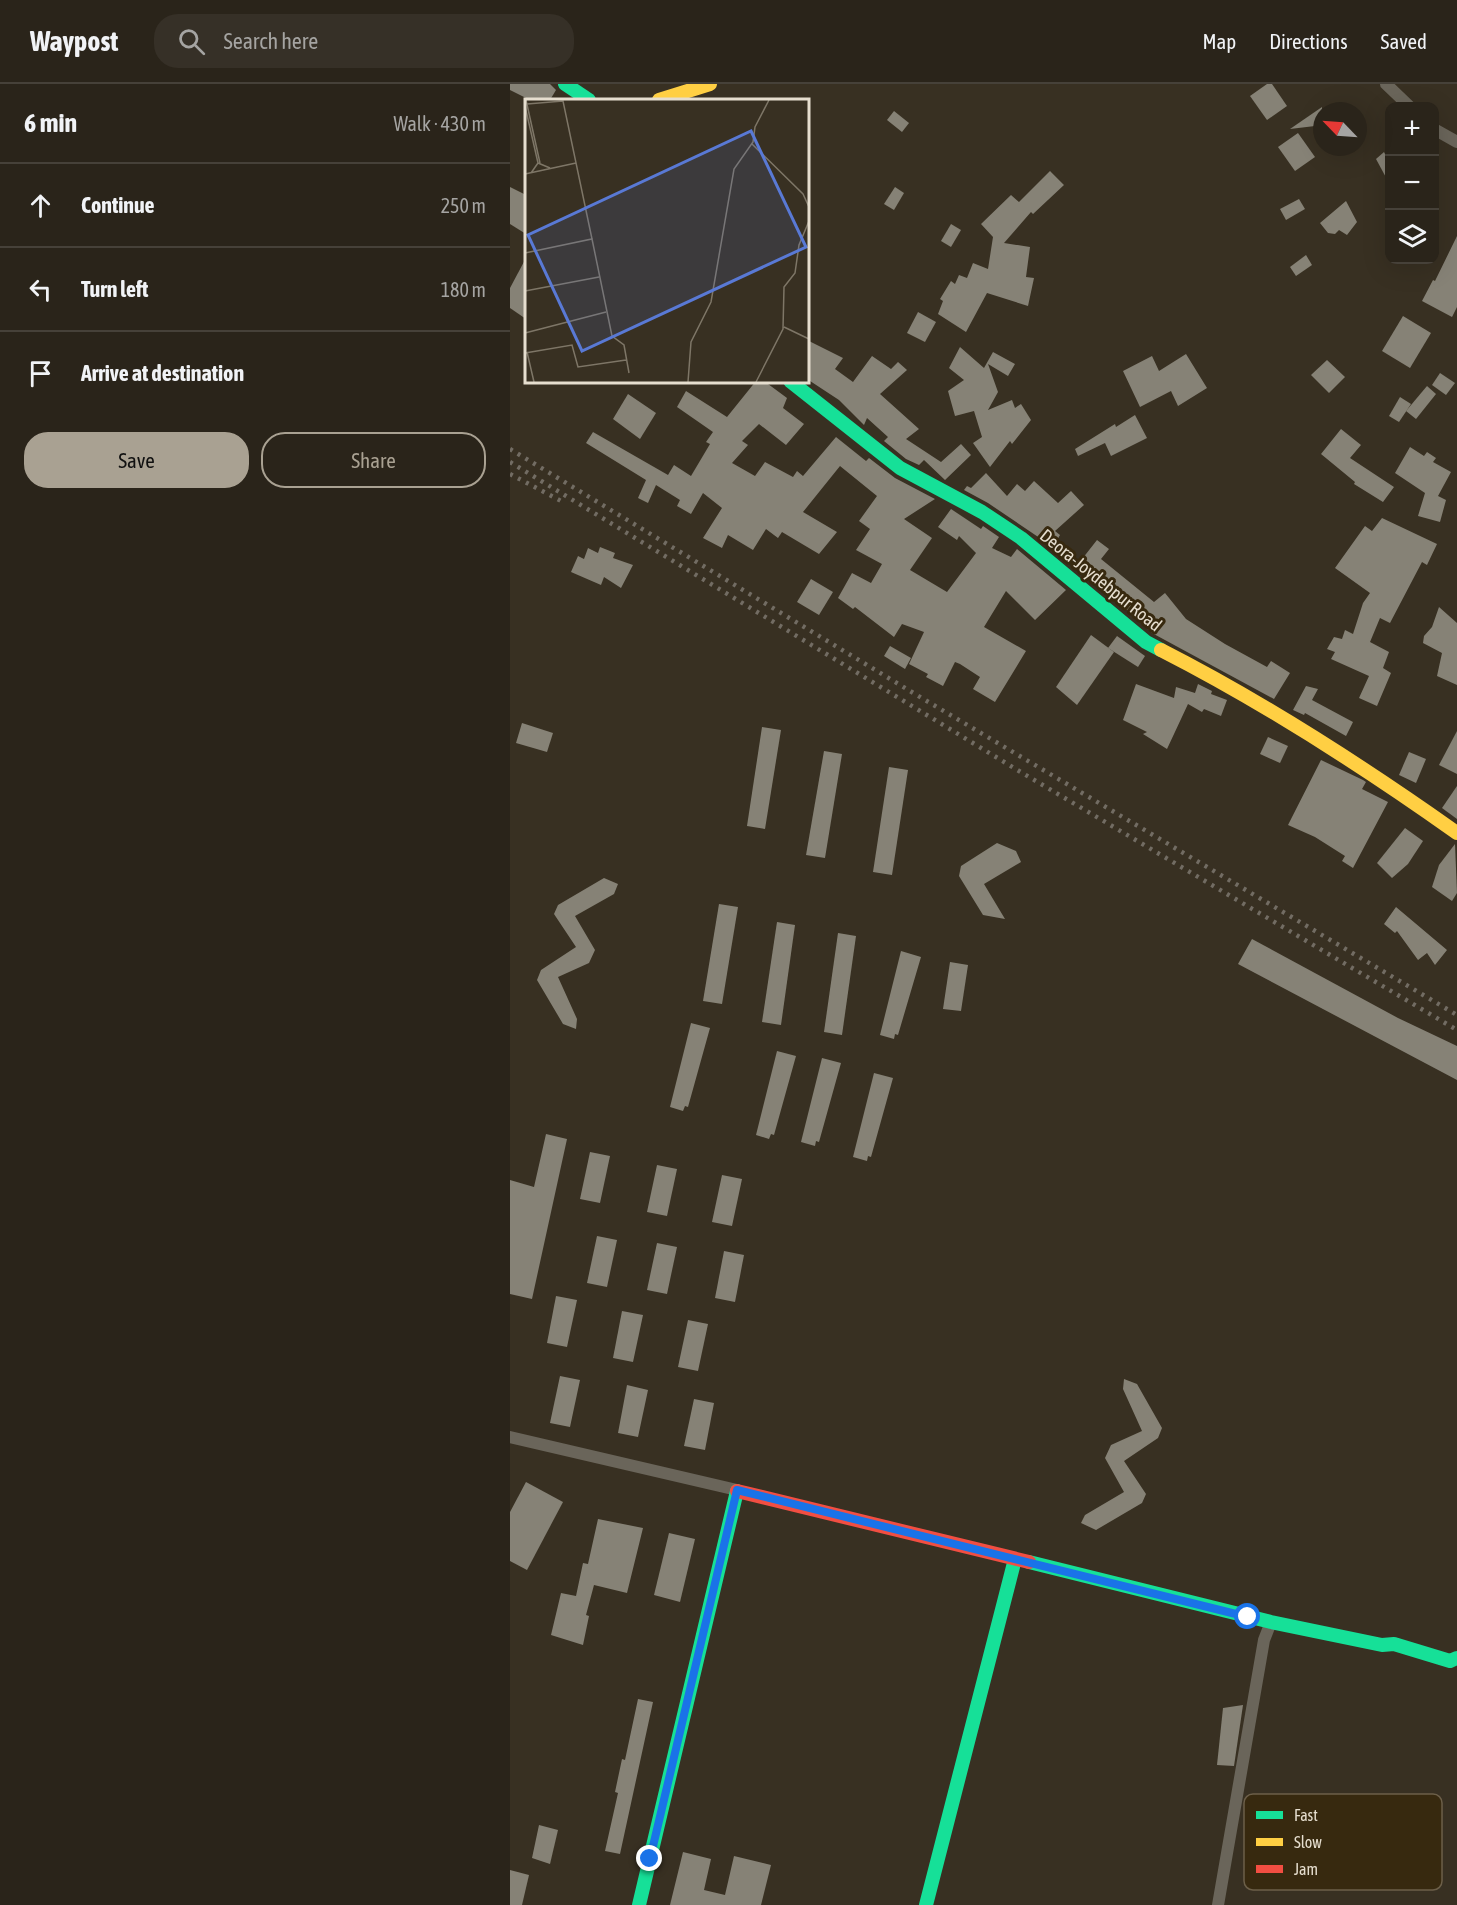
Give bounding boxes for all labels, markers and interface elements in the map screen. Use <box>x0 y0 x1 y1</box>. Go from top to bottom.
search box <box>154 14 574 68</box>
text: Waypost <box>30 25 118 57</box>
icon: search <box>175 25 208 58</box>
text: Search here <box>223 28 318 54</box>
text: Map <box>1202 29 1236 53</box>
text: Directions <box>1269 29 1348 53</box>
text: Saved <box>1381 29 1427 53</box>
inset map <box>525 99 808 382</box>
north arrow <box>1313 102 1367 156</box>
map controls <box>1385 102 1439 264</box>
button: + <box>1385 102 1439 156</box>
text: 6 min <box>24 108 77 138</box>
text: Walk · 430 m <box>394 112 486 135</box>
button: − <box>1385 156 1439 210</box>
icon: ahead <box>24 189 57 222</box>
text: Continue <box>81 192 155 218</box>
text: 250 m <box>441 194 486 217</box>
button: layers <box>1385 210 1439 264</box>
icon: left <box>24 273 57 306</box>
text: Turn left <box>81 276 148 302</box>
text: 180 m <box>441 278 486 301</box>
icon: arrive <box>24 357 57 390</box>
text: Arrive at destination <box>81 360 244 386</box>
button: Save <box>24 432 249 488</box>
button: Share <box>261 432 486 488</box>
street label: Deora-Joydebpur Road <box>1036 525 1166 635</box>
route start <box>1234 1603 1260 1629</box>
legend <box>1244 1794 1442 1890</box>
text: Fast <box>1294 1806 1318 1824</box>
text: Slow <box>1294 1833 1322 1851</box>
route end <box>636 1845 662 1871</box>
text: Jam <box>1294 1860 1318 1878</box>

